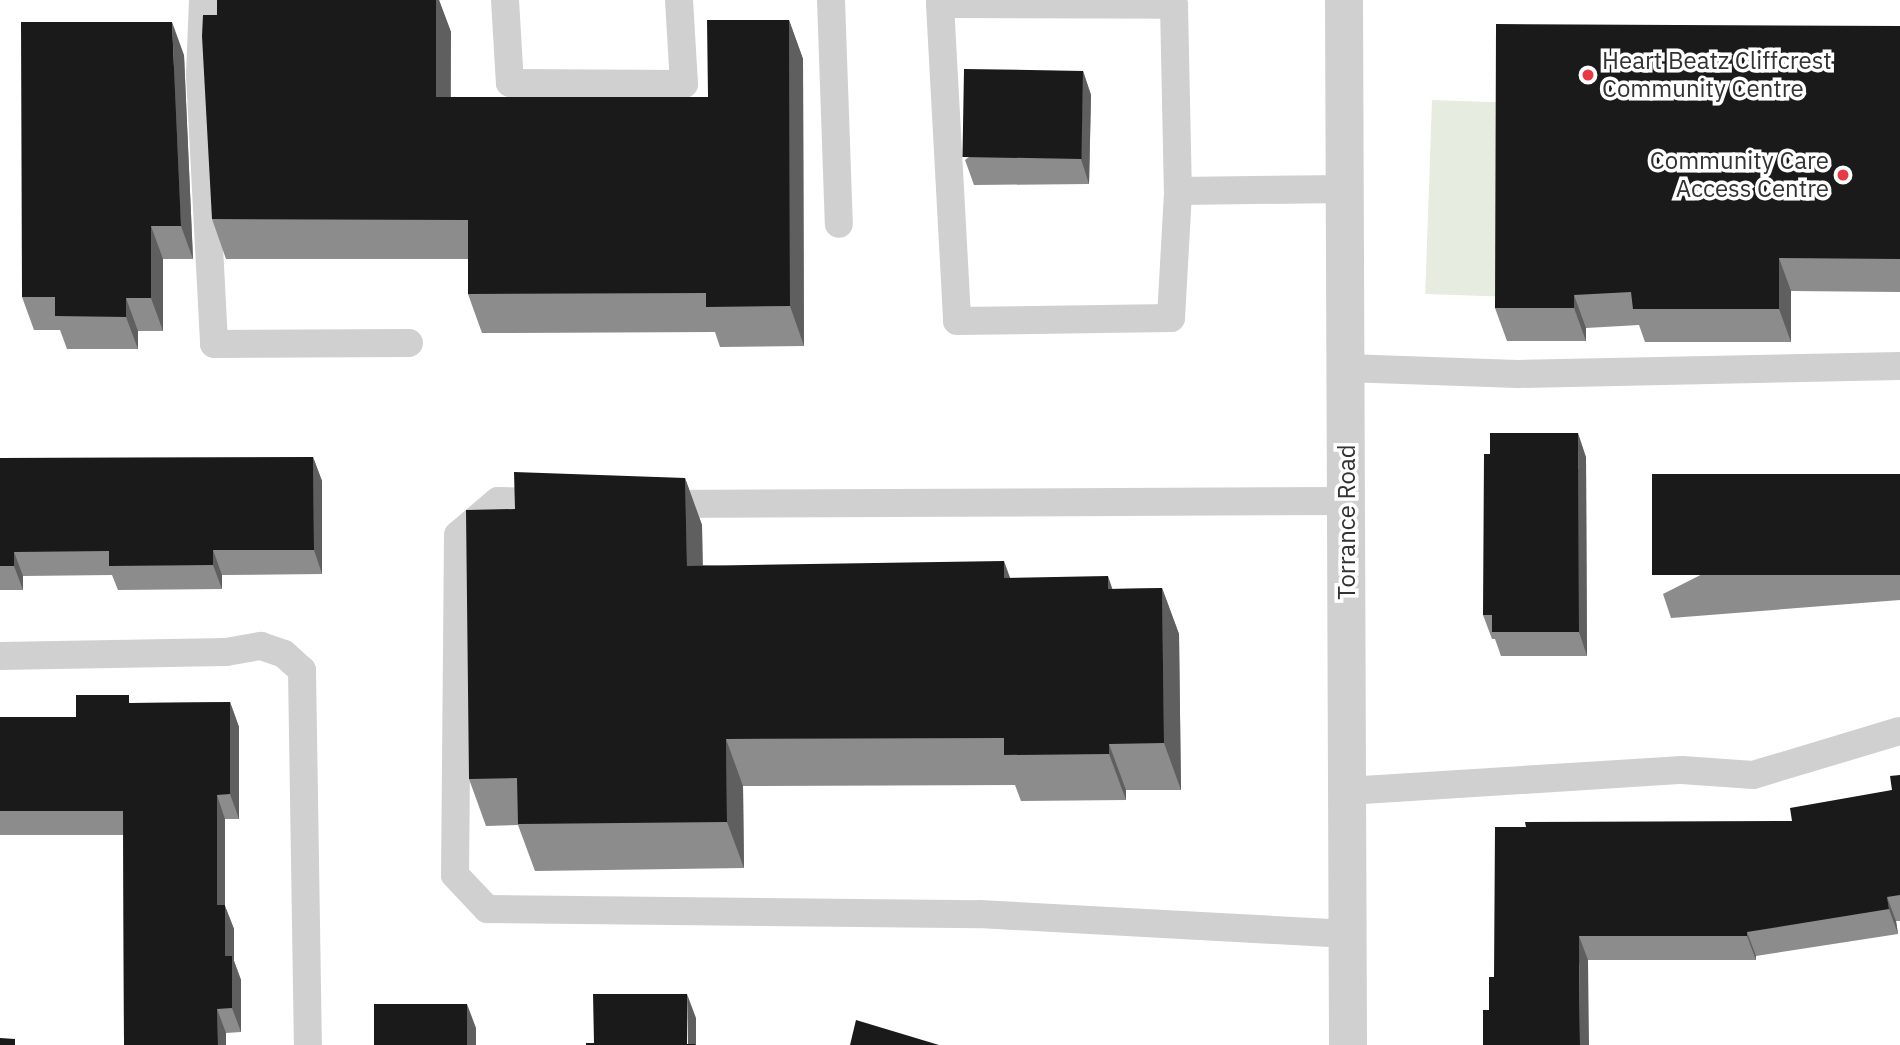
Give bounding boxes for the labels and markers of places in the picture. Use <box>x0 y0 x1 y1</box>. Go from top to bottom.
place label: Heart Beatz Cliffcrest Community Centre <box>1602 47 1832 103</box>
marker: Heart Beatz Cliffcrest Community Centre <box>1580 67 1596 83</box>
place label: Community Care Access Centre <box>1650 147 1829 203</box>
marker: Community Care Access Centre <box>1835 167 1851 183</box>

